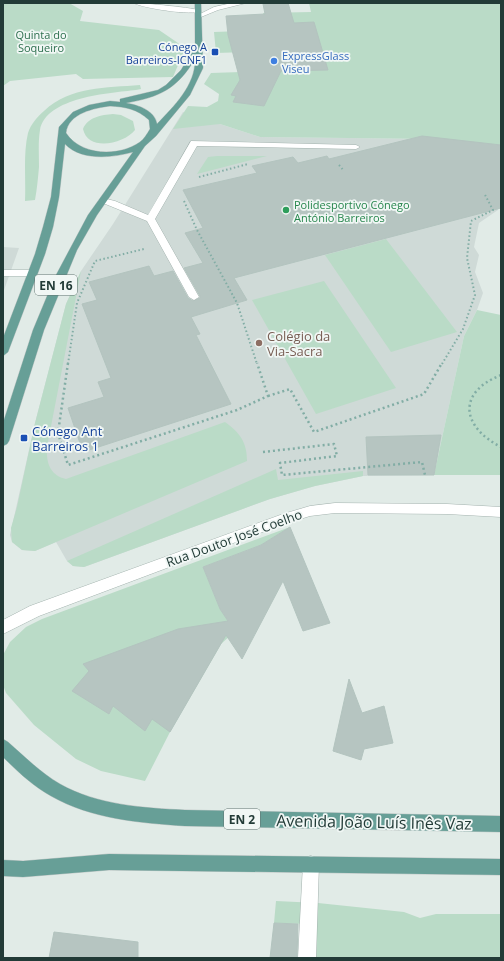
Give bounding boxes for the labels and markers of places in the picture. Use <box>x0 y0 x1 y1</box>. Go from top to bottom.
place label: Cónego A Barreiros-ICNF1 <box>126 39 207 67</box>
marker: Cónego A Barreiros-ICNF1 <box>210 47 220 57</box>
place label: ExpressGlass Viseu <box>282 48 349 76</box>
marker: ExpressGlass Viseu <box>269 56 279 66</box>
place label: Polidesportivo Cónego António Barreiros <box>294 197 410 225</box>
marker: Polidesportivo Cónego António Barreiros <box>281 205 291 215</box>
place label: Colégio da Via-Sacra <box>267 327 330 360</box>
marker: Colégio da Via-Sacra <box>254 338 264 348</box>
place label: Cónego Ant Barreiros 1 <box>32 422 103 455</box>
marker: Cónego Ant Barreiros 1 <box>19 433 29 443</box>

